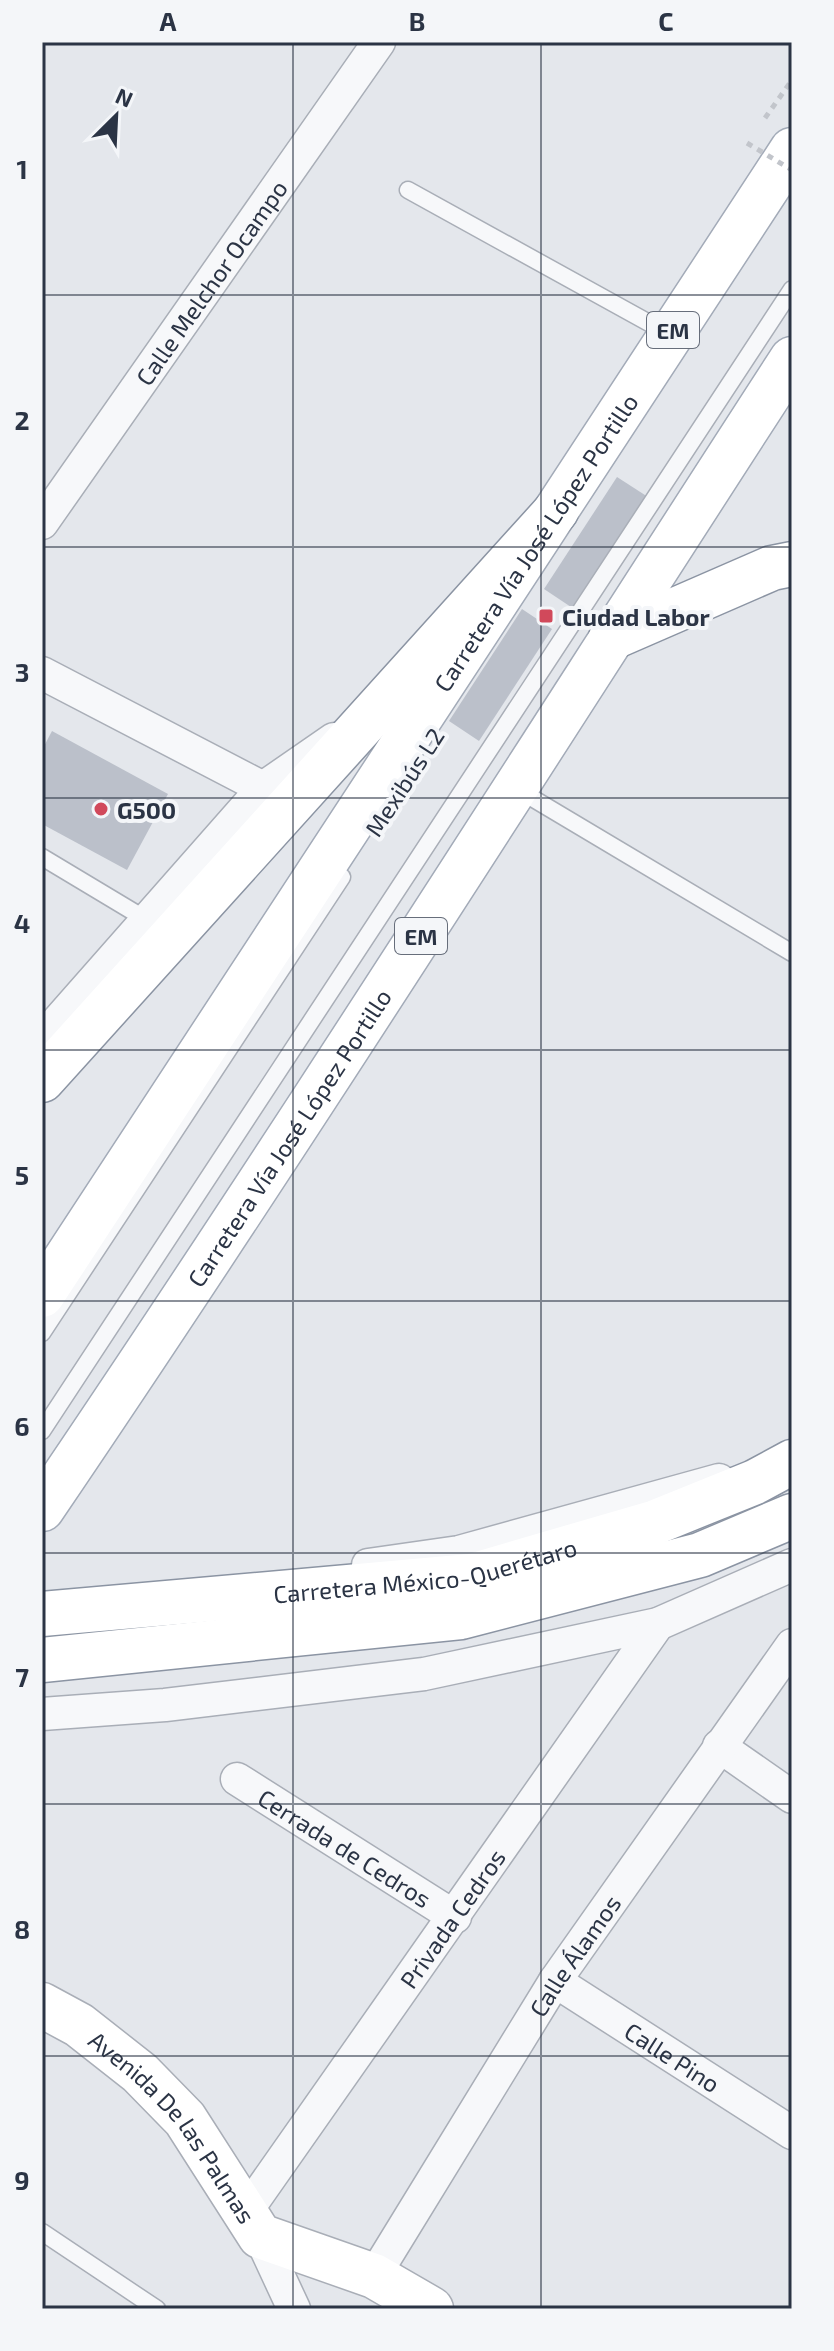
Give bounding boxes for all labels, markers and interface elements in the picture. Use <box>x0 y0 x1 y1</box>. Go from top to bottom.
text: A <box>160 5 177 36</box>
text: B <box>409 5 425 36</box>
text: C <box>658 5 674 36</box>
north arrow <box>76 76 156 156</box>
text: N <box>112 82 137 112</box>
text: 1 <box>16 153 28 184</box>
street label: Calle Melchor Ocampo <box>129 174 293 390</box>
road number: EM <box>647 312 699 348</box>
street label: Carretera Vía José López Portillo <box>427 388 643 696</box>
text: 2 <box>14 404 30 435</box>
place label: Ciudad Labor <box>562 602 710 631</box>
marker: Ciudad Labor <box>537 607 555 625</box>
text: 3 <box>15 656 29 687</box>
street label: Mexibús L2 <box>358 722 450 842</box>
place label: G500 <box>117 795 176 824</box>
marker: G500 <box>92 800 110 818</box>
text: 4 <box>14 907 30 938</box>
road number: EM <box>395 918 447 954</box>
street label: Carretera Vía José López Portillo <box>181 983 397 1292</box>
text: 5 <box>15 1159 29 1190</box>
text: 6 <box>14 1410 30 1441</box>
street label: Carretera México-Querétaro <box>272 1532 580 1608</box>
text: 7 <box>15 1661 29 1692</box>
street label: Cerrada de Cedros <box>253 1782 437 1913</box>
street label: Privada Cedros <box>393 1843 510 1993</box>
street label: Calle Álamos <box>522 1889 626 2021</box>
text: 8 <box>14 1913 30 1944</box>
street label: Calle Pino <box>620 2015 726 2098</box>
street label: Avenida De las Palmas <box>84 2024 262 2228</box>
text: 9 <box>14 2164 30 2195</box>

